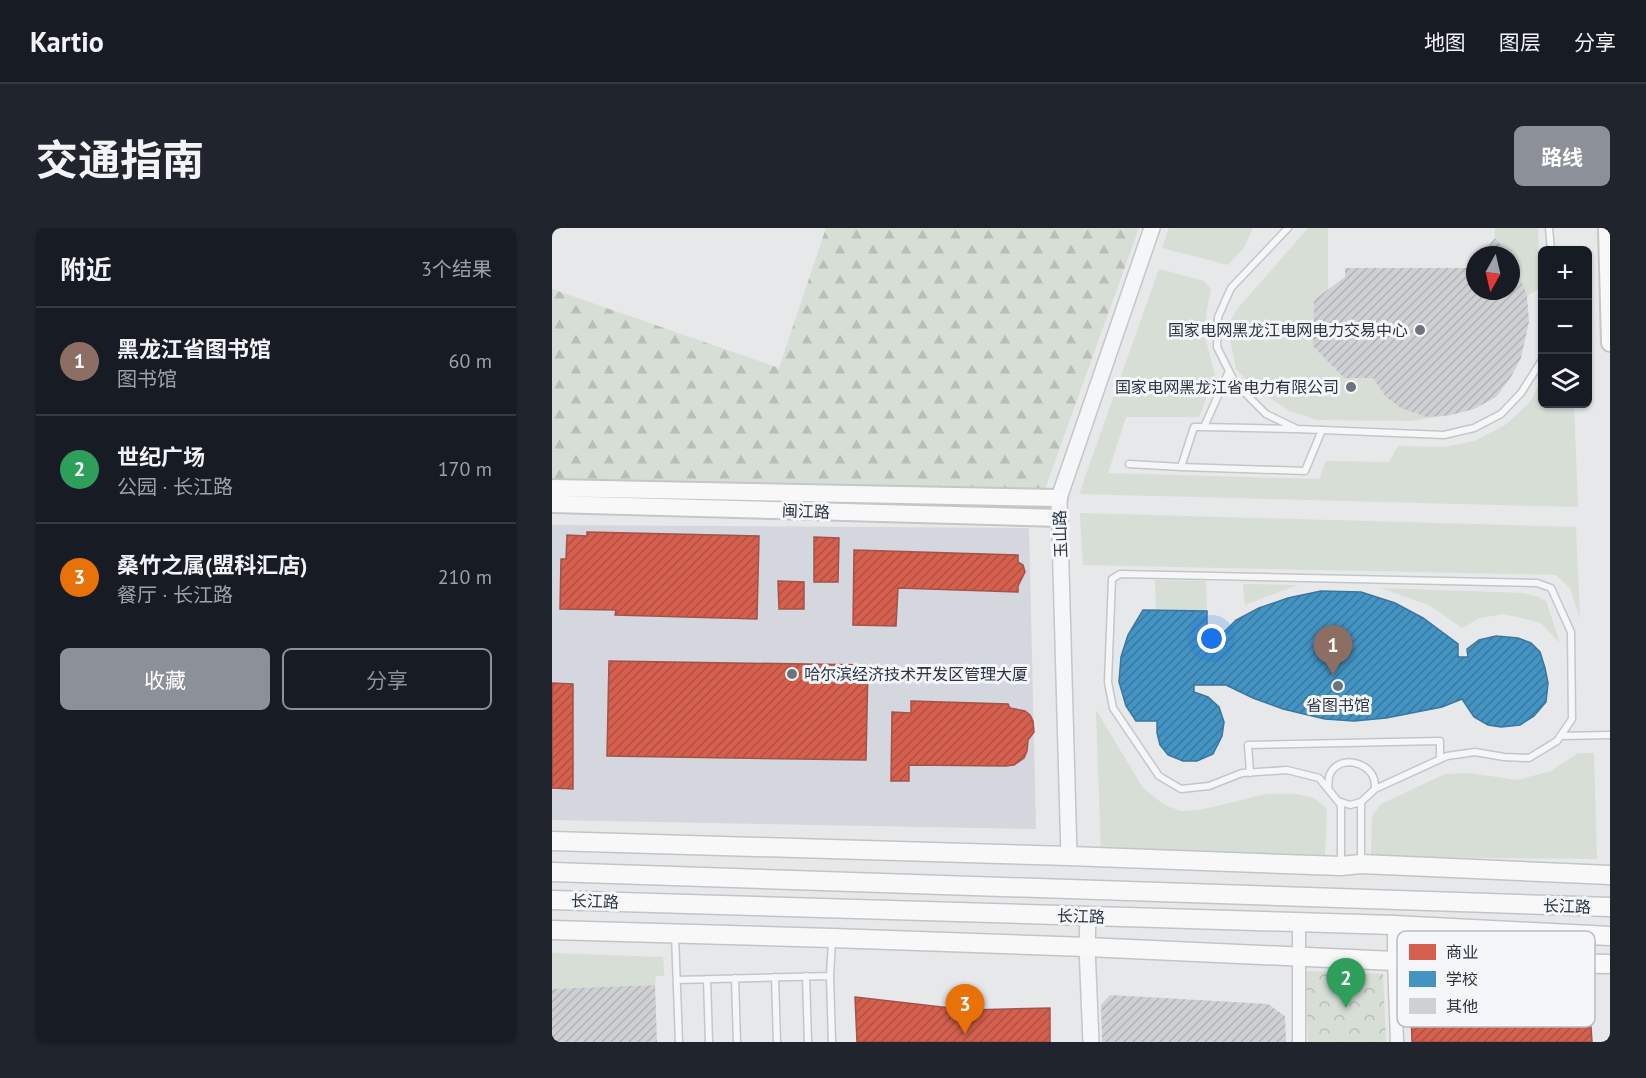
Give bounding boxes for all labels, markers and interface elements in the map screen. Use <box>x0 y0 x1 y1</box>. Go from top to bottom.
text: Kartio <box>30 23 104 60</box>
text: 地图 <box>1424 29 1466 56</box>
text: 图层 <box>1499 29 1541 56</box>
text: 分享 <box>1574 29 1616 56</box>
button: 路线 <box>1514 126 1610 186</box>
text: 交通指南 <box>36 132 204 187</box>
north arrow <box>1466 246 1520 300</box>
map controls <box>1538 246 1592 408</box>
button: + <box>1538 246 1592 300</box>
text: 附近 <box>60 253 112 286</box>
text: 3个结果 <box>421 256 492 282</box>
button: − <box>1538 300 1592 354</box>
place label: 国家电网黑龙江电网电力交易中心 <box>1168 320 1408 340</box>
marker: 国家电网黑龙江电网电力交易中心 <box>1413 323 1427 337</box>
text: 黑龙江省图书馆 <box>117 335 271 363</box>
text: 1 <box>74 348 85 374</box>
text: 60 m <box>449 348 492 374</box>
button: layers <box>1538 354 1592 408</box>
text: 图书馆 <box>117 366 177 392</box>
place label: 国家电网黑龙江省电力有限公司 <box>1115 377 1339 397</box>
marker: 国家电网黑龙江省电力有限公司 <box>1344 380 1358 394</box>
text: 世纪广场 <box>117 443 205 471</box>
text: 2 <box>74 456 85 482</box>
text: 170 m <box>438 456 492 482</box>
text: 公园 · 长江路 <box>117 474 233 500</box>
street label: 闽江路 <box>782 500 830 522</box>
street label: 玉山路 <box>1049 510 1071 558</box>
text: 桑竹之属(盟科汇店) <box>117 551 307 579</box>
text: 3 <box>74 564 85 590</box>
text: 210 m <box>438 564 492 590</box>
text: 餐厅 · 长江路 <box>117 582 233 608</box>
your location <box>1197 624 1226 653</box>
pin: 1 <box>1314 626 1352 675</box>
button: 收藏 <box>60 648 270 710</box>
button: 分享 <box>282 648 492 710</box>
place label: 哈尔滨经济技术开发区管理大厦 <box>804 664 1028 684</box>
marker: 哈尔滨经济技术开发区管理大厦 <box>785 667 799 681</box>
marker: 省图书馆 <box>1331 679 1345 693</box>
place label: 省图书馆 <box>1306 695 1370 715</box>
street label: 长江路 <box>571 890 619 912</box>
street label: 长江路 <box>1543 895 1591 917</box>
street label: 长江路 <box>1057 905 1105 927</box>
legend <box>1397 931 1595 1027</box>
text: 商业 <box>1446 942 1478 962</box>
pin: 2 <box>1326 958 1366 1008</box>
text: 学校 <box>1446 969 1478 989</box>
pin: 3 <box>946 984 984 1034</box>
text: 其他 <box>1446 996 1478 1016</box>

